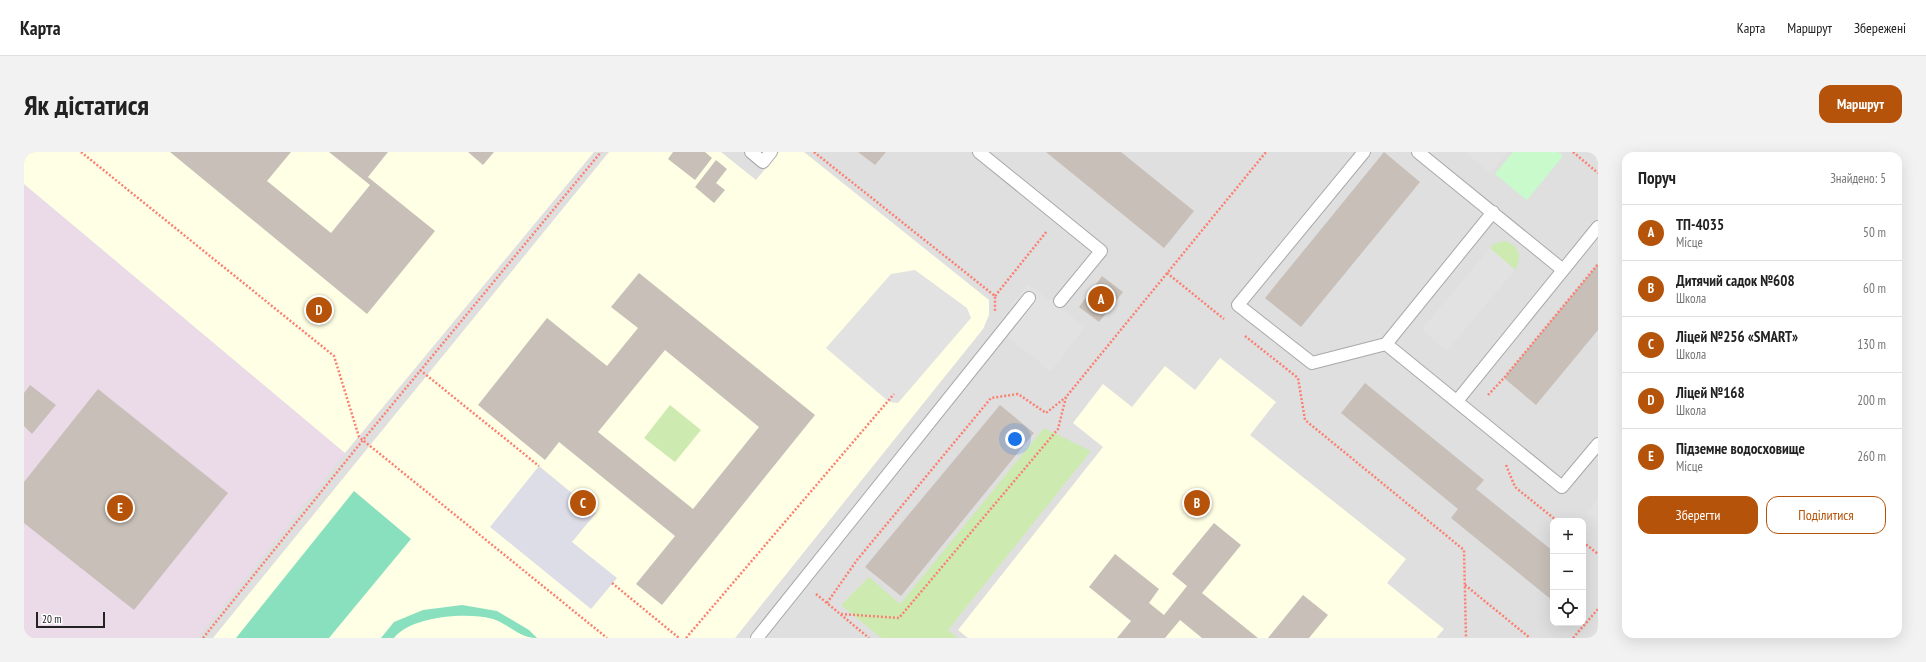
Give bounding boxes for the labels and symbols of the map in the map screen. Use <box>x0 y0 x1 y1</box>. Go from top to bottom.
pin: A <box>1088 284 1114 314</box>
pin: D <box>306 295 332 325</box>
your location <box>1005 429 1025 449</box>
pin: C <box>570 488 596 518</box>
pin: B <box>1184 488 1210 518</box>
pin: E <box>107 493 133 523</box>
scale bar <box>36 610 105 629</box>

